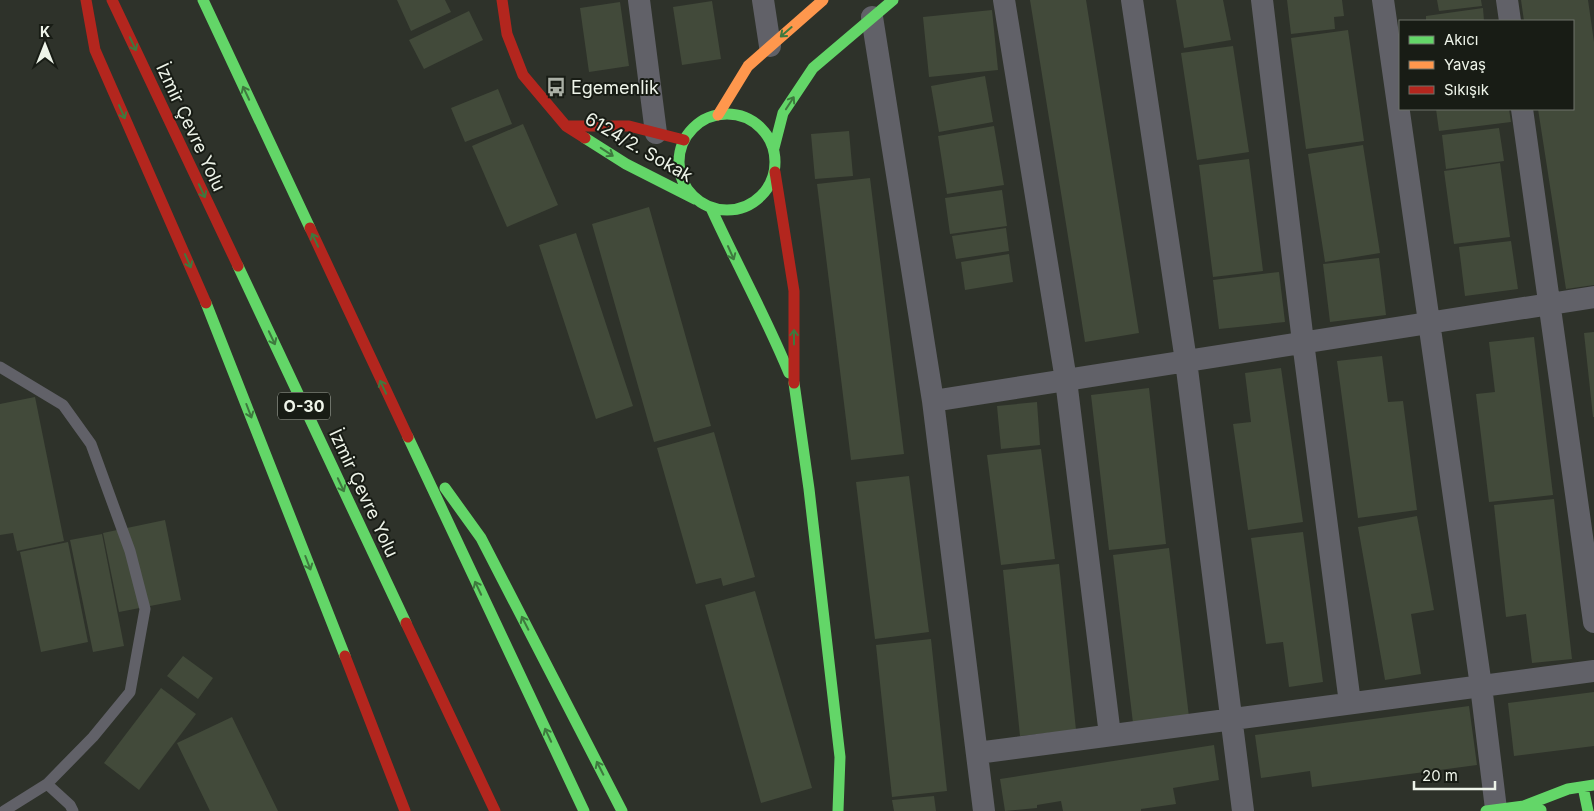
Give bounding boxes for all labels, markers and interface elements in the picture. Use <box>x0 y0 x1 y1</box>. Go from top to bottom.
north arrow <box>20 20 70 70</box>
legend <box>1399 20 1574 110</box>
text: K <box>40 23 50 40</box>
one-way arrow <box>779 26 792 38</box>
text: Akıcı <box>1444 30 1478 49</box>
one-way arrow <box>129 36 138 51</box>
text: Yavaş <box>1444 55 1486 74</box>
street label: İzmir Çevre Yolu <box>152 59 231 194</box>
bus stop icon: Egemenlik <box>545 76 567 98</box>
place label: Egemenlik <box>571 77 659 98</box>
text: Sıkışık <box>1444 80 1490 99</box>
one-way arrow <box>241 85 251 100</box>
one-way arrow <box>785 96 795 110</box>
one-way arrow <box>118 104 128 119</box>
street label: 6124/2. Sokak <box>581 108 697 186</box>
one-way arrow <box>600 148 614 158</box>
one-way arrow <box>198 183 208 198</box>
one-way arrow <box>309 233 319 248</box>
one-way arrow <box>727 245 737 260</box>
one-way arrow <box>183 253 193 268</box>
one-way arrow <box>789 329 799 346</box>
one-way arrow <box>268 330 277 345</box>
one-way arrow <box>378 380 388 395</box>
road number: O-30 <box>278 392 330 420</box>
one-way arrow <box>245 403 254 418</box>
street label: İzmir Çevre Yolu <box>325 425 404 560</box>
one-way arrow <box>337 477 347 492</box>
one-way arrow <box>304 555 313 570</box>
one-way arrow <box>473 581 483 596</box>
one-way arrow <box>520 616 530 631</box>
one-way arrow <box>542 728 552 743</box>
scale bar <box>1414 758 1495 790</box>
one-way arrow <box>595 760 605 775</box>
text: 20 m <box>1422 766 1458 785</box>

